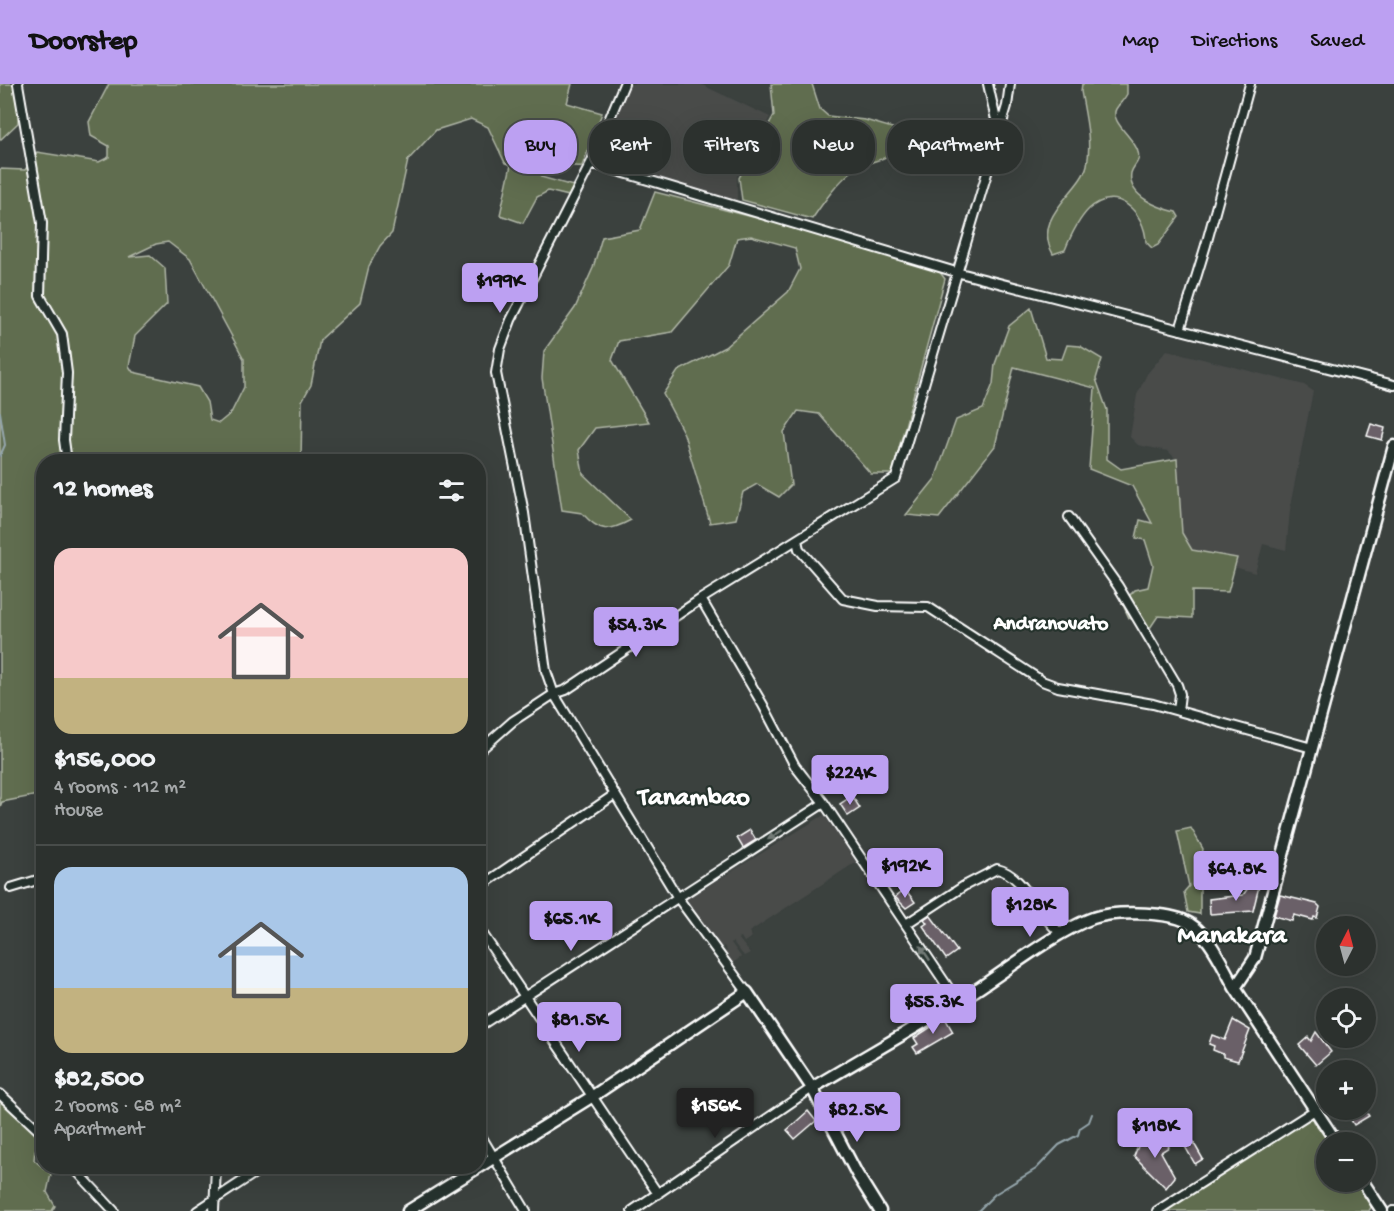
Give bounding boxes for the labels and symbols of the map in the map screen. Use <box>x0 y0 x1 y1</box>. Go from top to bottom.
pin: $199K <box>458 263 542 314</box>
pin: $54.3K <box>587 607 685 658</box>
district label: Andranovato <box>992 613 1109 638</box>
pin: $224K <box>808 755 892 806</box>
district label: Tanambao <box>636 784 750 815</box>
one-way arrow <box>767 829 783 841</box>
pin: $192K <box>863 848 947 899</box>
pin: $64.8K <box>1187 851 1285 902</box>
pin: $128K <box>988 887 1072 938</box>
pin: $65.1K <box>522 901 620 952</box>
north arrow <box>1316 916 1376 976</box>
district label: Manakara <box>1178 922 1288 953</box>
one-way arrow <box>919 946 931 962</box>
pin: $55.3K <box>884 984 982 1035</box>
pin: $81.5K <box>530 1002 628 1053</box>
pin: $156K <box>673 1088 757 1139</box>
pin: $82.5K <box>808 1092 906 1143</box>
pin: $118K <box>1113 1108 1197 1159</box>

